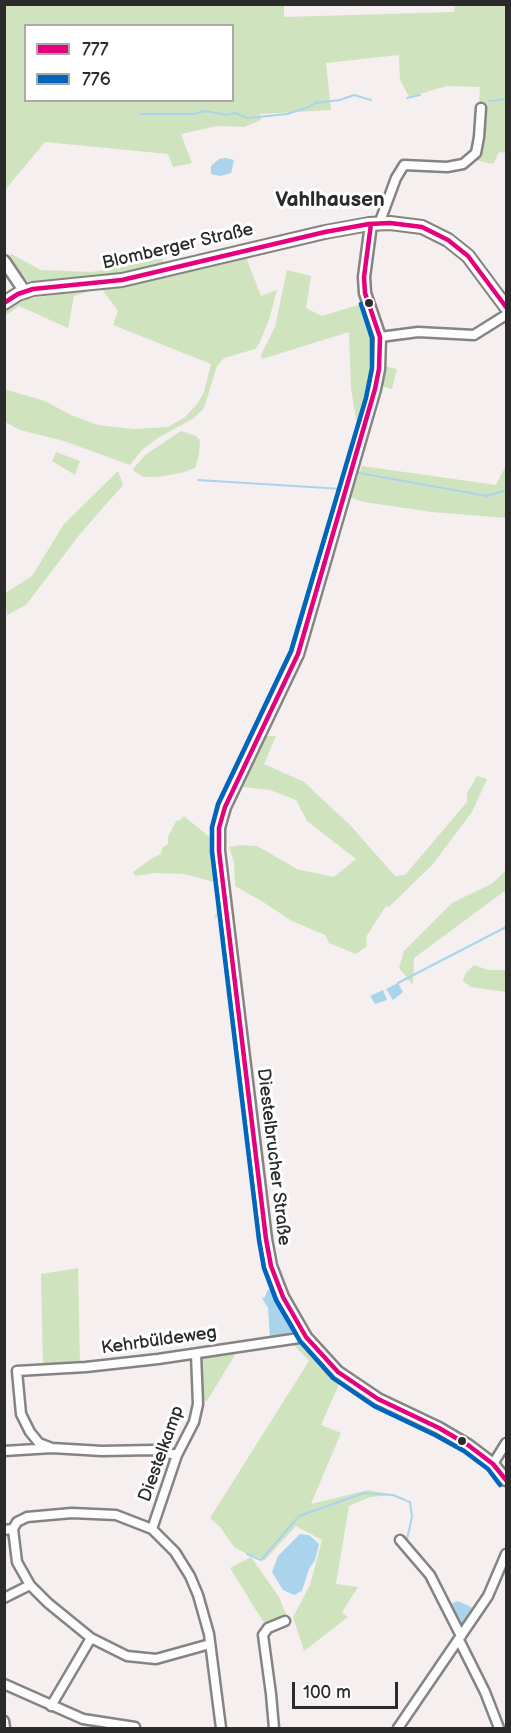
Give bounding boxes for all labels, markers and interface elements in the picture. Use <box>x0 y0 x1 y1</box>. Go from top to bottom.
legend <box>24 24 234 102</box>
text: 777 <box>82 39 109 60</box>
text: 776 <box>82 69 111 90</box>
district label: Vahlhausen <box>275 188 385 214</box>
street label: Blomberger Straße <box>100 219 256 275</box>
unlabelled marker <box>363 297 375 309</box>
street label: Diestelbrucher Straße <box>251 1067 295 1247</box>
street label: Kehrbüldeweg <box>100 1322 218 1360</box>
street label: Diestelkamp <box>135 1403 189 1505</box>
unlabelled marker <box>456 1435 468 1447</box>
scale bar <box>295 1670 402 1708</box>
text: 100 m <box>303 1682 351 1703</box>

